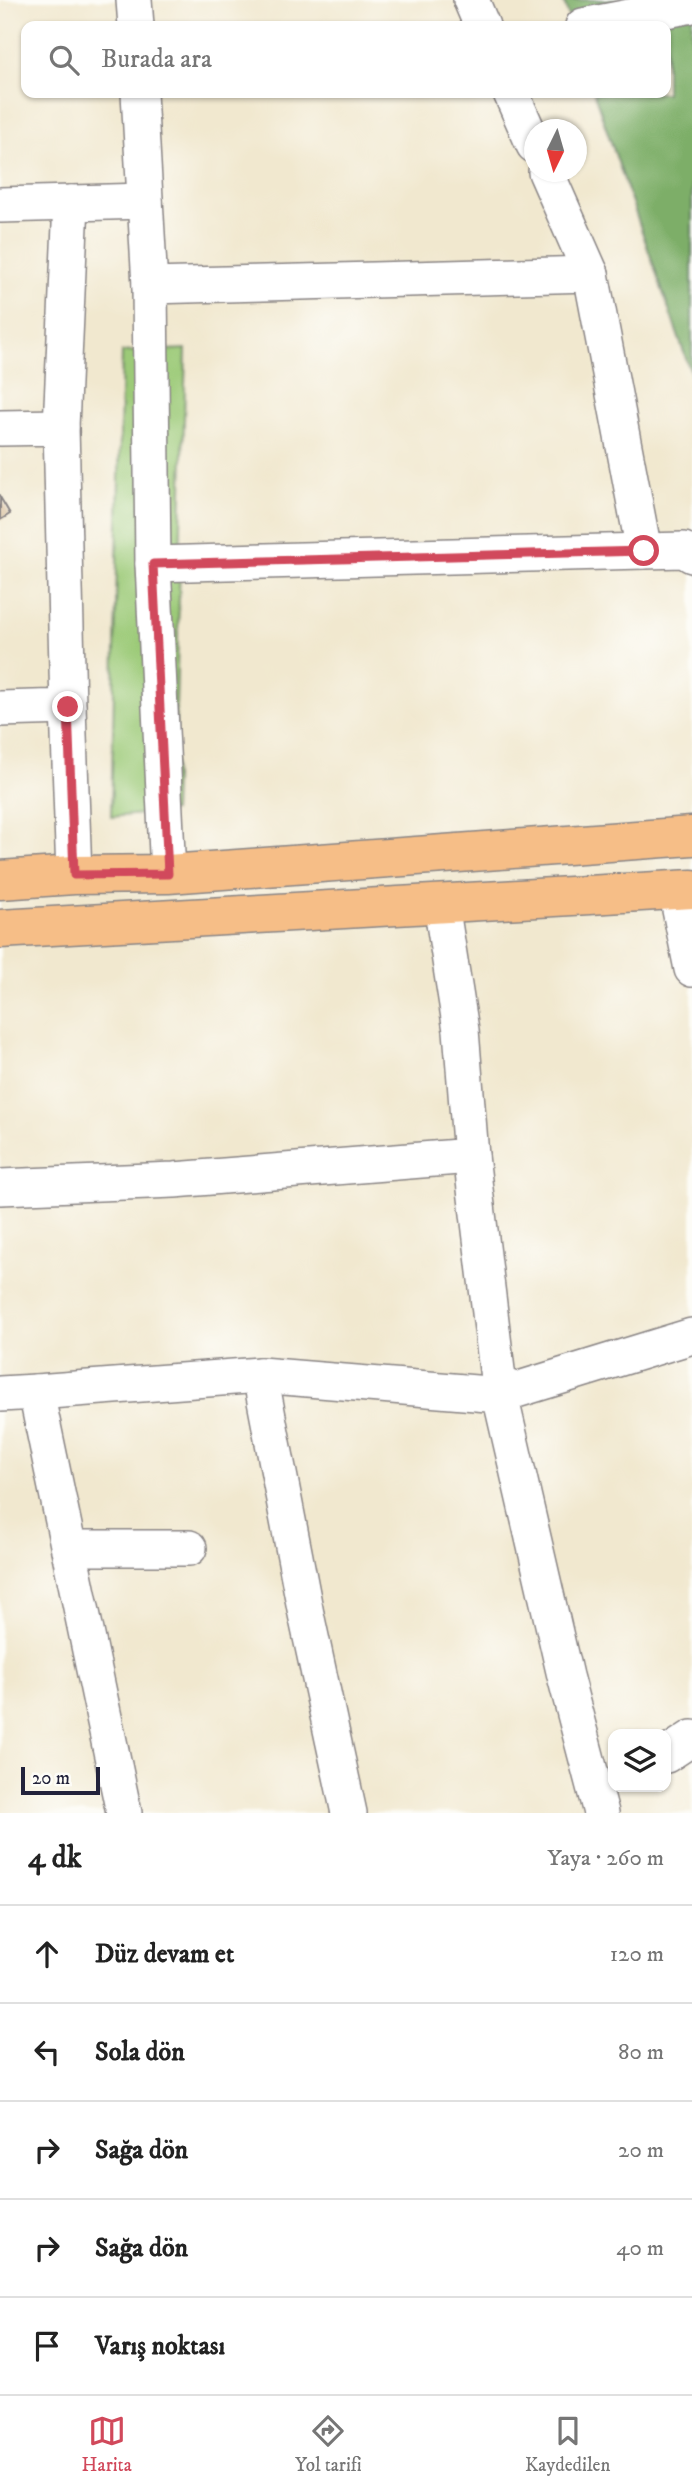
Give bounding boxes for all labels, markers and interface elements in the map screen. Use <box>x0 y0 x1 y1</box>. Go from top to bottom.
search box <box>21 21 671 98</box>
icon: search <box>45 41 83 79</box>
text: Burada ara <box>101 43 212 76</box>
north arrow <box>524 119 587 182</box>
route start <box>628 535 659 566</box>
route end <box>52 691 83 722</box>
map controls <box>608 1729 671 1792</box>
button: layers <box>608 1729 671 1792</box>
scale bar <box>21 1764 100 1796</box>
text: 20 m <box>32 1767 70 1790</box>
text: 4 dk <box>28 1840 82 1877</box>
text: Yaya · 260 m <box>547 1844 664 1873</box>
icon: ahead <box>28 1935 66 1973</box>
text: Düz devam et <box>95 1938 234 1971</box>
text: 120 m <box>610 1940 664 1969</box>
icon: left <box>28 2033 66 2071</box>
text: Sola dön <box>95 2036 185 2069</box>
text: 80 m <box>618 2038 664 2067</box>
icon: right <box>28 2131 66 2169</box>
text: Sağa dön <box>95 2134 188 2167</box>
text: 20 m <box>618 2136 664 2165</box>
icon: right <box>28 2229 66 2267</box>
text: Sağa dön <box>95 2232 188 2265</box>
text: 40 m <box>616 2234 664 2263</box>
icon: arrive <box>28 2327 66 2365</box>
text: Varış noktası <box>95 2330 225 2363</box>
tab: Harita <box>82 2412 132 2477</box>
tab: Yol tarifi <box>295 2412 362 2477</box>
tab: Kaydedilen <box>525 2412 610 2477</box>

